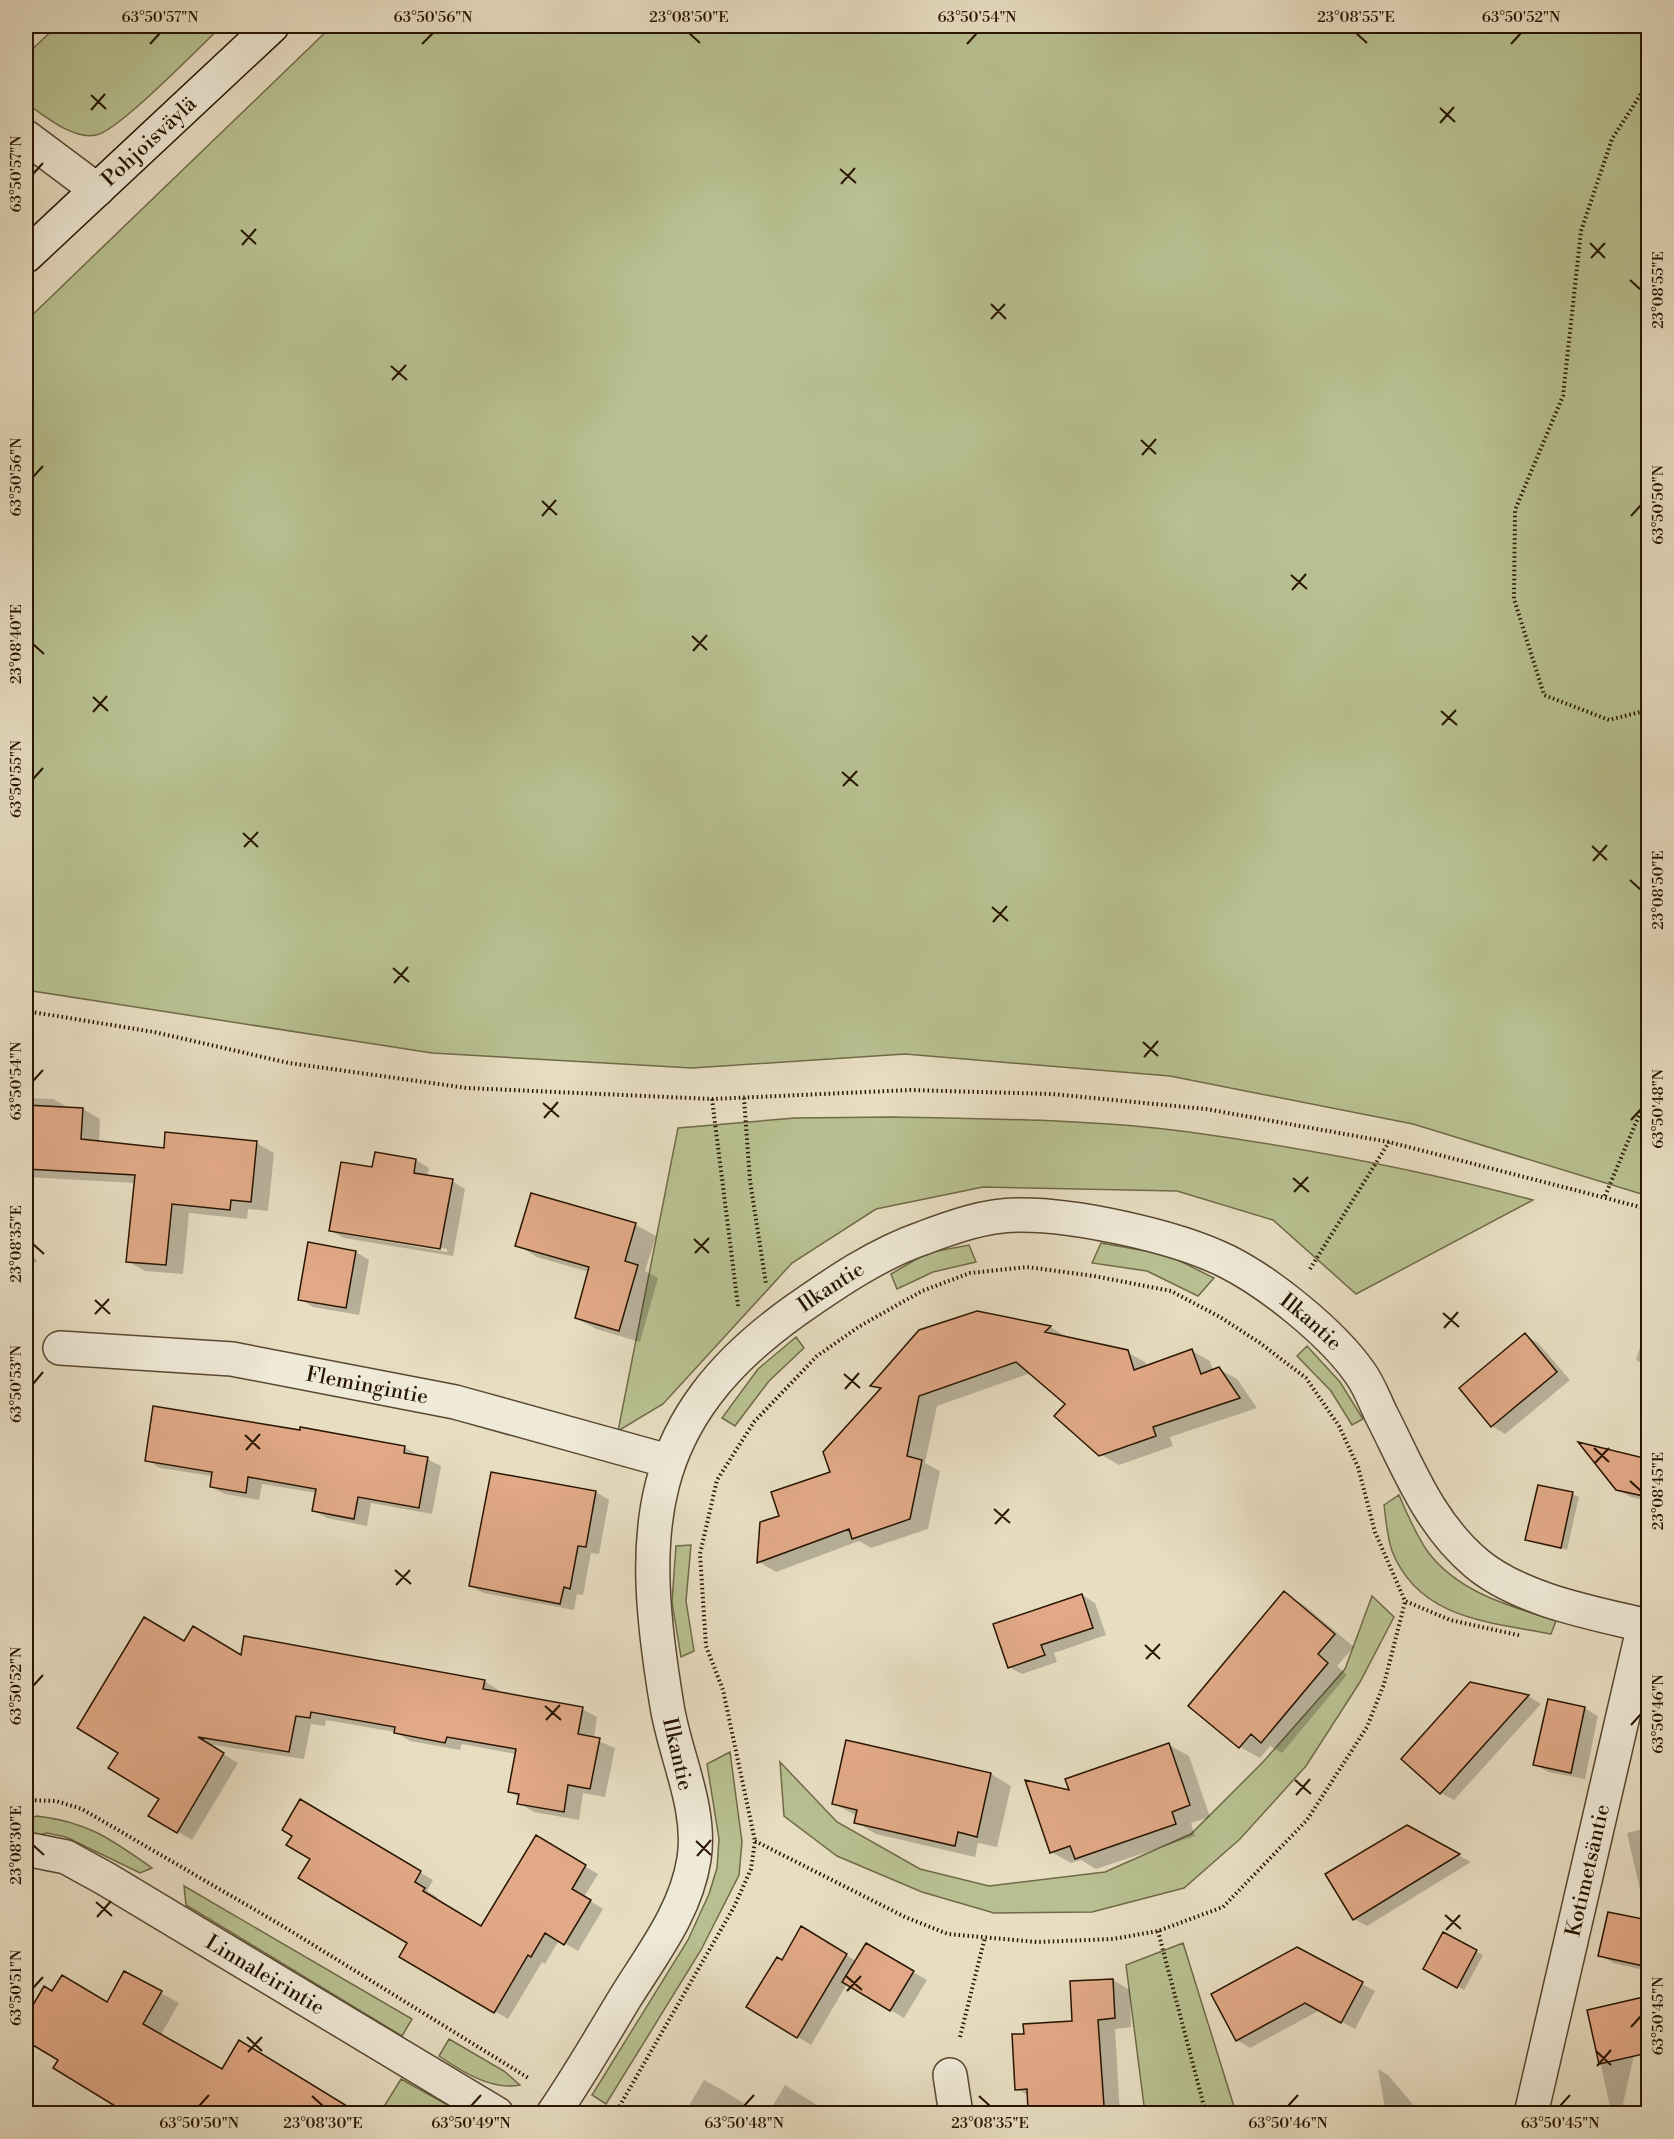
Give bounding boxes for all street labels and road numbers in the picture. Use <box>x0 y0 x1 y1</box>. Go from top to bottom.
street label: Pohjoisväylä <box>97 91 203 193</box>
street label: Ilkantie <box>793 1256 869 1319</box>
street label: Ilkantie <box>1274 1288 1347 1356</box>
street label: Flemingintie <box>304 1362 430 1411</box>
street label: Ilkantie <box>656 1715 698 1793</box>
street label: Kotimetsäntie <box>1560 1802 1616 1939</box>
street label: Linnaleirintie <box>200 1930 329 2021</box>

